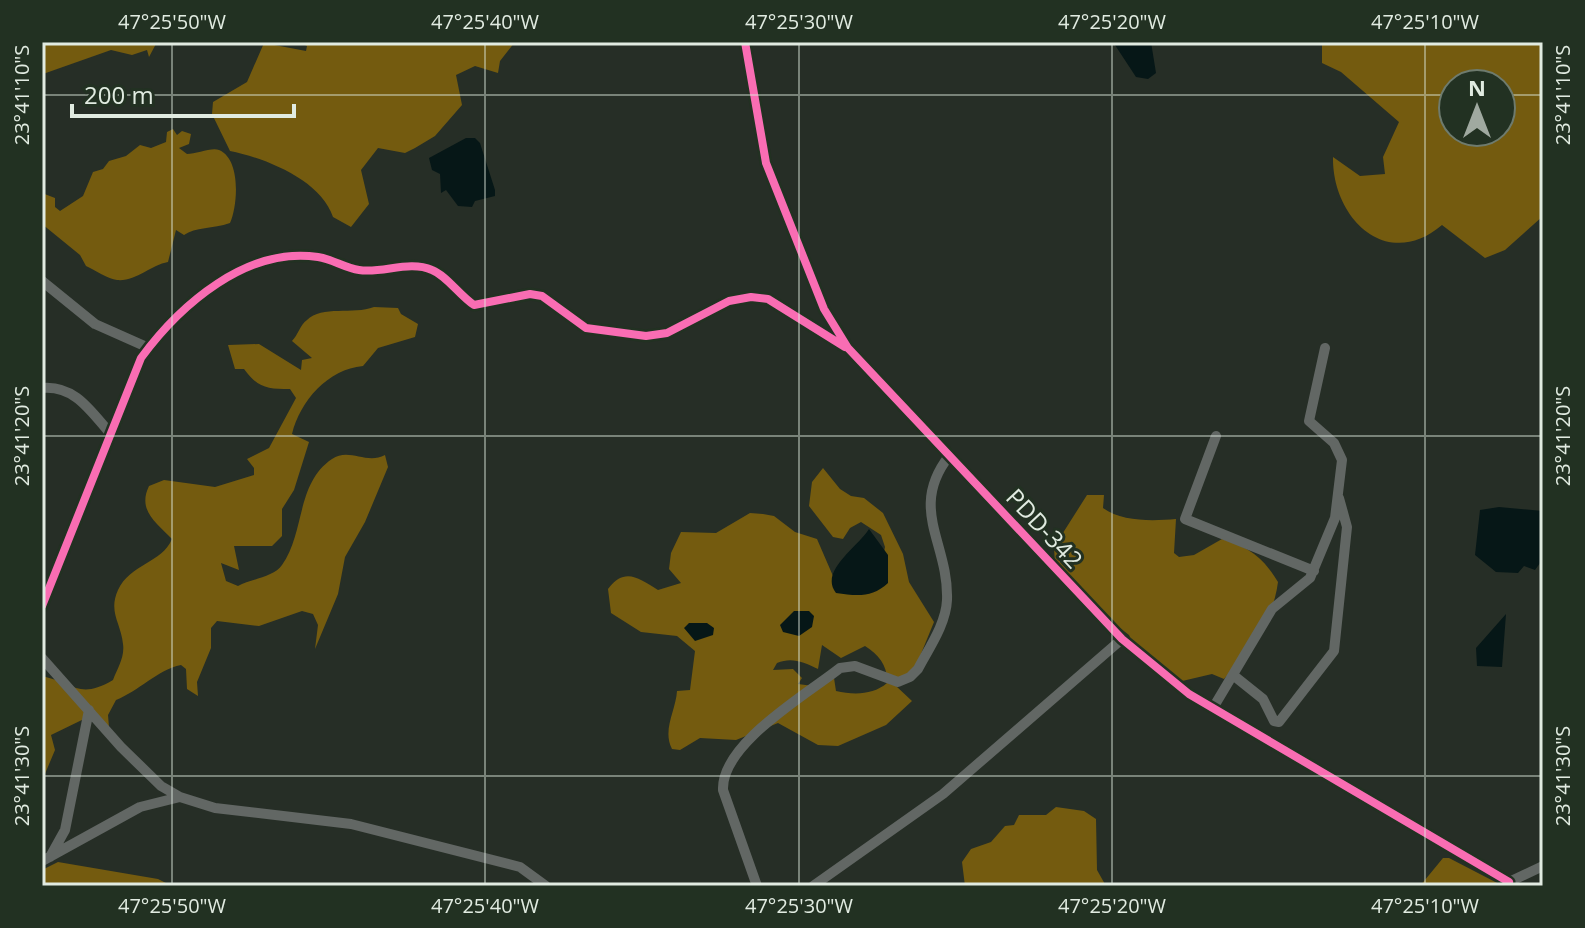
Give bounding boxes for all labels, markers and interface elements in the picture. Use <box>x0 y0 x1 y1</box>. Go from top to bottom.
text: 47°25'50"W <box>118 8 227 35</box>
text: 47°25'40"W <box>431 8 540 35</box>
text: 47°25'30"W <box>745 8 854 35</box>
text: 47°25'20"W <box>1058 8 1167 35</box>
text: 47°25'10"W <box>1371 8 1480 35</box>
text: 23°41'10"S <box>8 45 35 145</box>
text: 23°41'10"S <box>1549 45 1576 145</box>
scale bar <box>72 68 294 118</box>
north arrow <box>1437 68 1517 148</box>
text: N <box>1468 72 1486 102</box>
text: 200 m <box>84 78 154 111</box>
text: 23°41'20"S <box>8 386 35 486</box>
text: 23°41'20"S <box>1549 386 1576 486</box>
street label: PDD-342 <box>999 481 1091 575</box>
text: 23°41'30"S <box>8 726 35 826</box>
text: 23°41'30"S <box>1549 726 1576 826</box>
text: 47°25'50"W <box>118 892 227 919</box>
text: 47°25'40"W <box>431 892 540 919</box>
text: 47°25'30"W <box>745 892 854 919</box>
text: 47°25'20"W <box>1058 892 1167 919</box>
text: 47°25'10"W <box>1371 892 1480 919</box>

